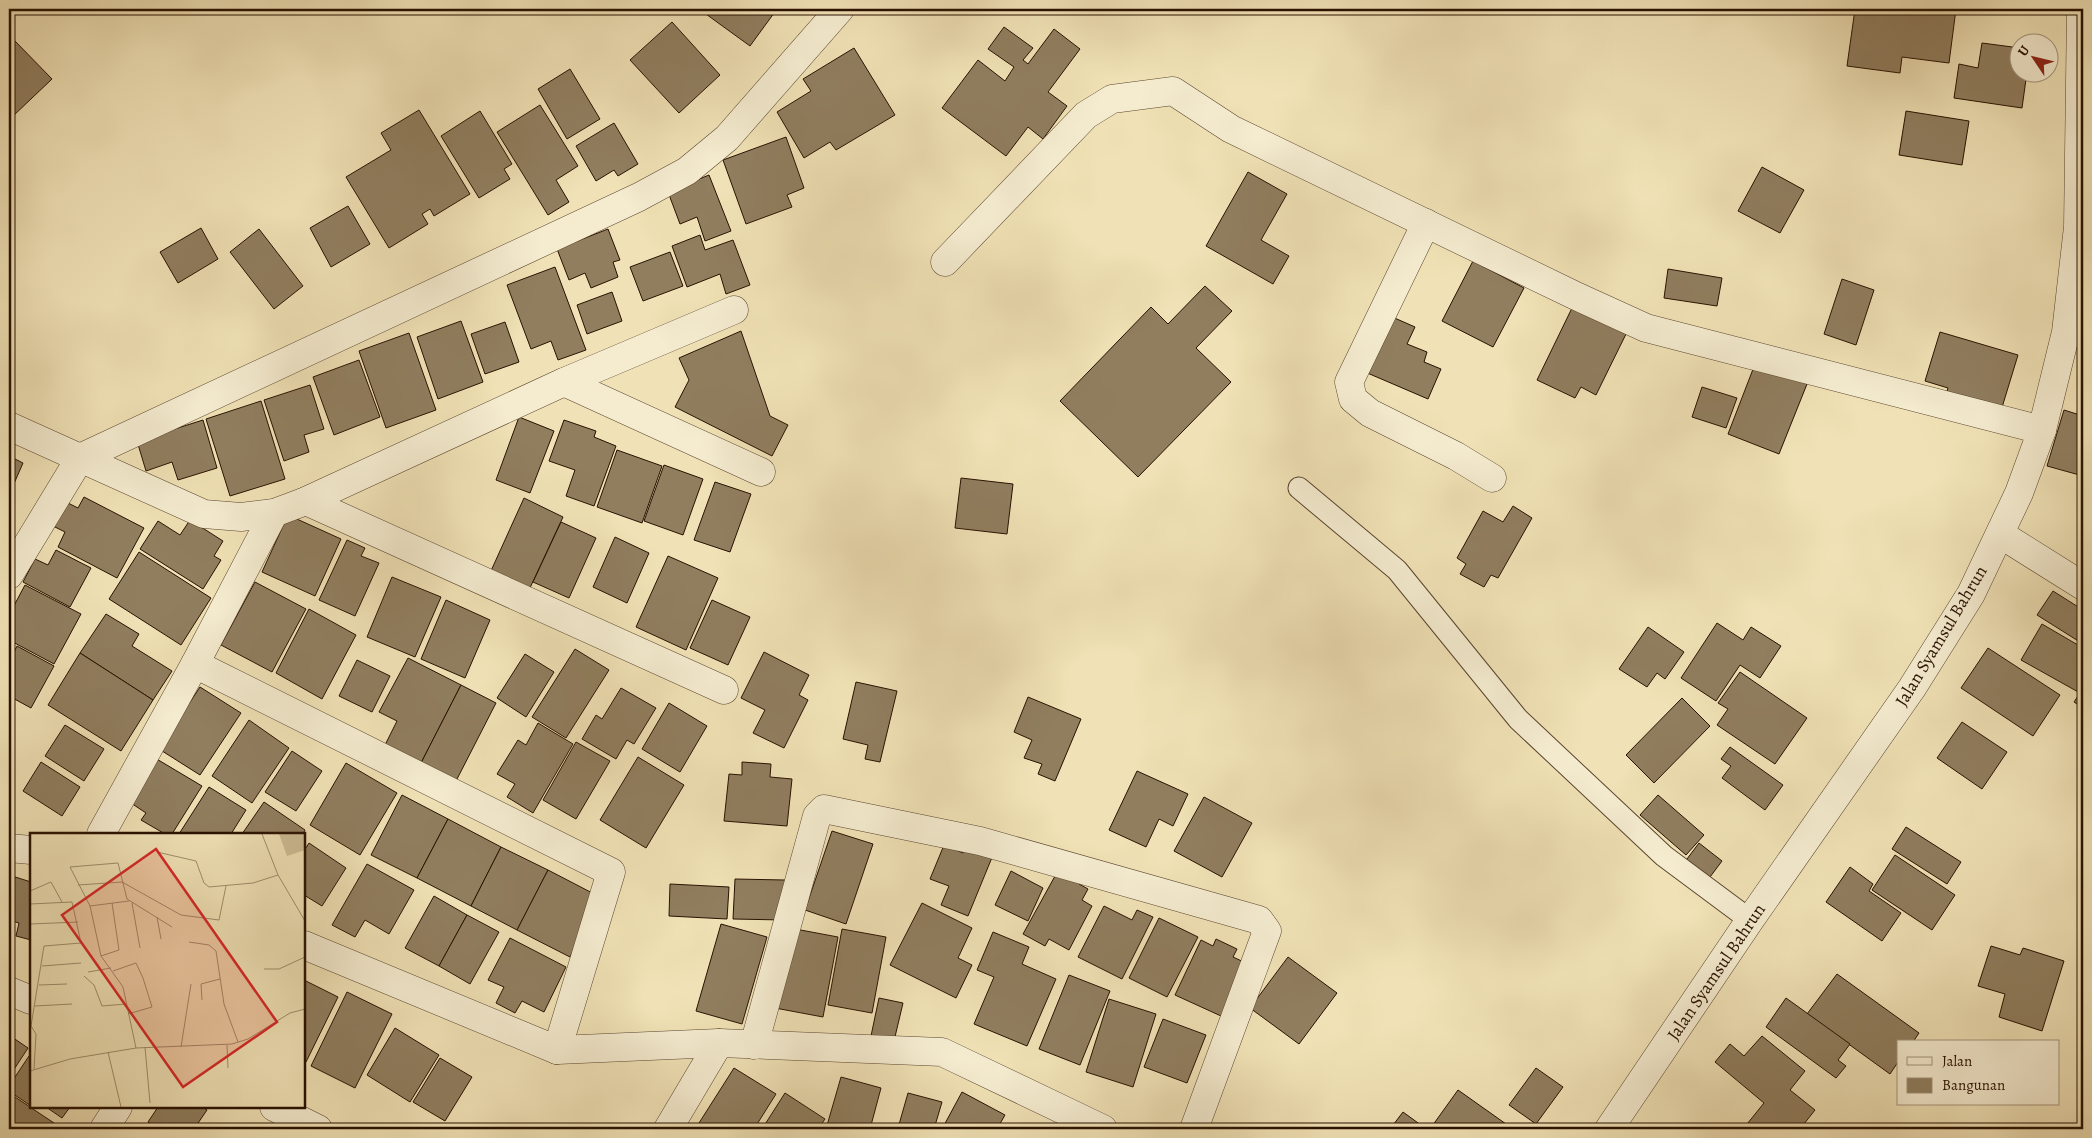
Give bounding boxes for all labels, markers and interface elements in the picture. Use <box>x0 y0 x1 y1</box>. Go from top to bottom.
north arrow <box>2010 32 2060 82</box>
text: U <box>2013 42 2034 60</box>
street label: Jalan Syamsul Bahrun <box>1889 561 1993 711</box>
inset map <box>30 833 305 1108</box>
street label: Jalan Syamsul Bahrun <box>1661 899 1771 1045</box>
legend <box>1897 1040 2060 1106</box>
text: Jalan <box>1942 1051 1972 1071</box>
text: Bangunan <box>1942 1075 2005 1095</box>

